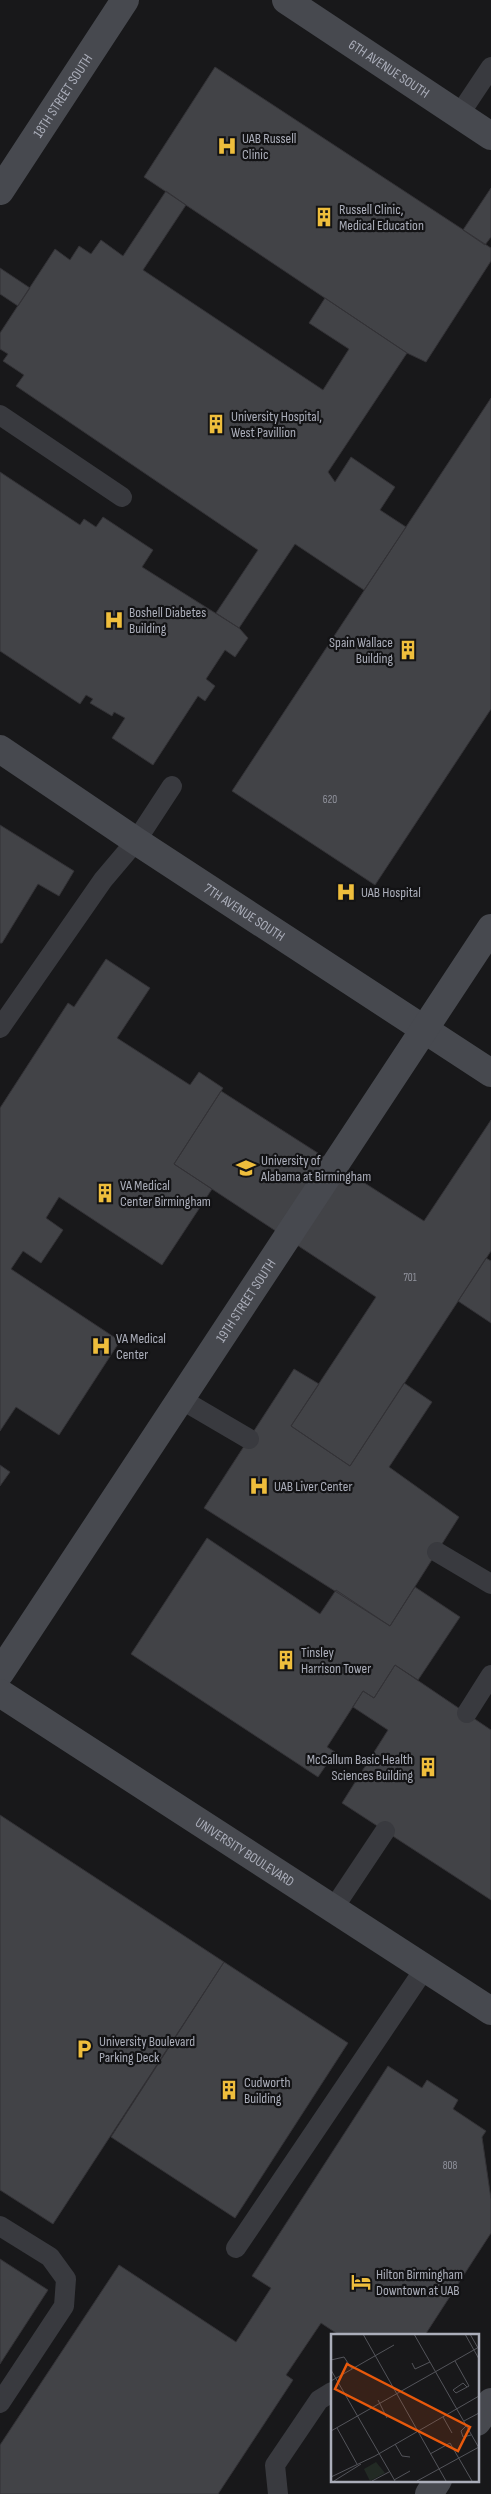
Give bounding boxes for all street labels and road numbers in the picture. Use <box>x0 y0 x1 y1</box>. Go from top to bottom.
street label: 6TH AVENUE SOUTH <box>345 36 433 102</box>
street label: 18TH STREET SOUTH <box>29 51 96 141</box>
street label: 7TH AVENUE SOUTH <box>201 880 288 945</box>
street label: 19TH STREET SOUTH <box>212 1256 279 1346</box>
street label: UNIVERSITY BOULEVARD <box>192 1814 298 1890</box>

